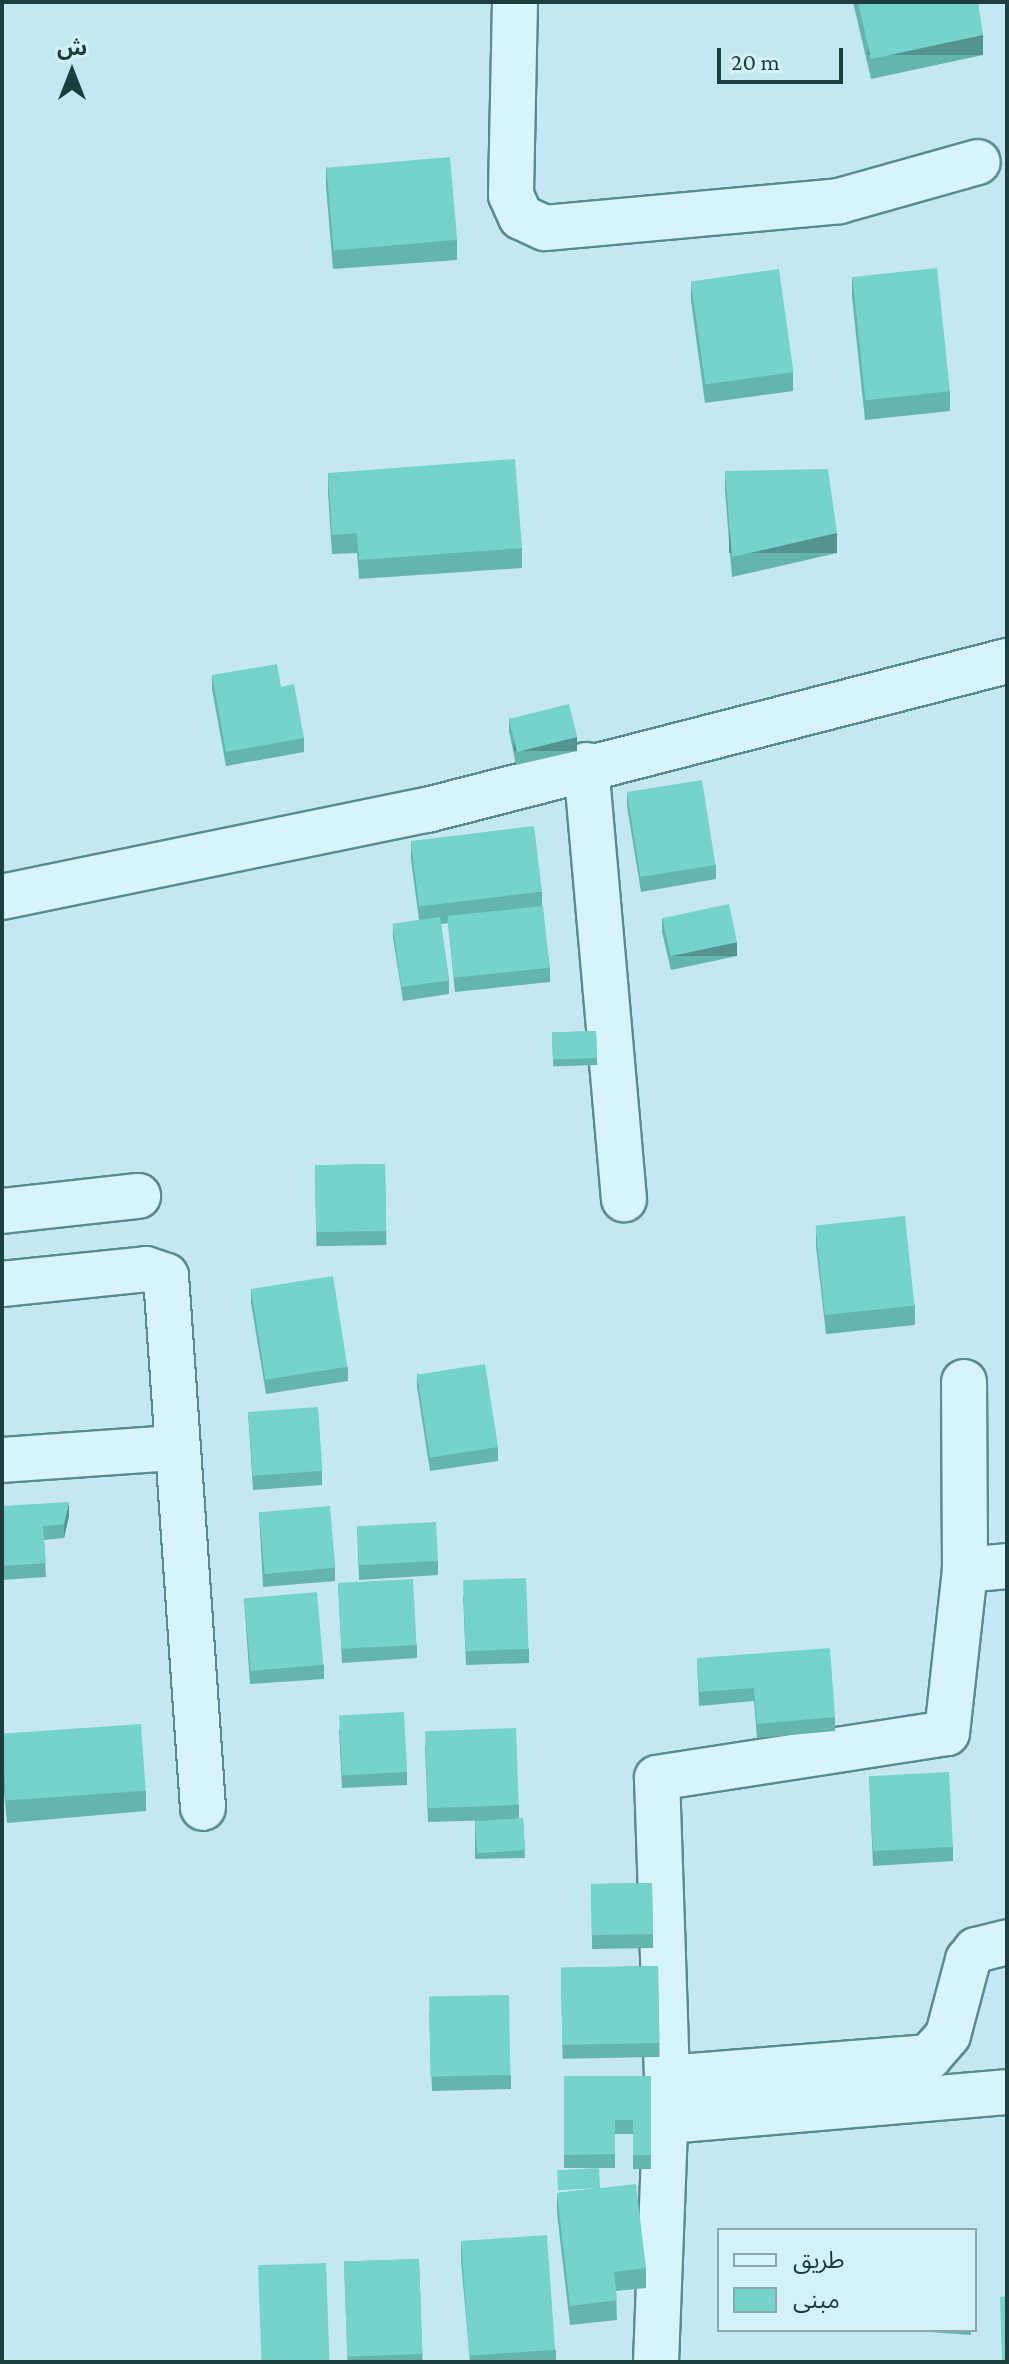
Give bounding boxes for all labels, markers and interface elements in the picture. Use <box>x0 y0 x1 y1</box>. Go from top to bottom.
north arrow <box>32 32 112 112</box>
scale bar <box>721 32 847 82</box>
text: ش <box>57 35 87 60</box>
text: 20 m <box>731 48 780 75</box>
legend <box>717 2228 977 2332</box>
text: طريق <box>793 2246 845 2273</box>
text: مبنى <box>793 2286 840 2313</box>

